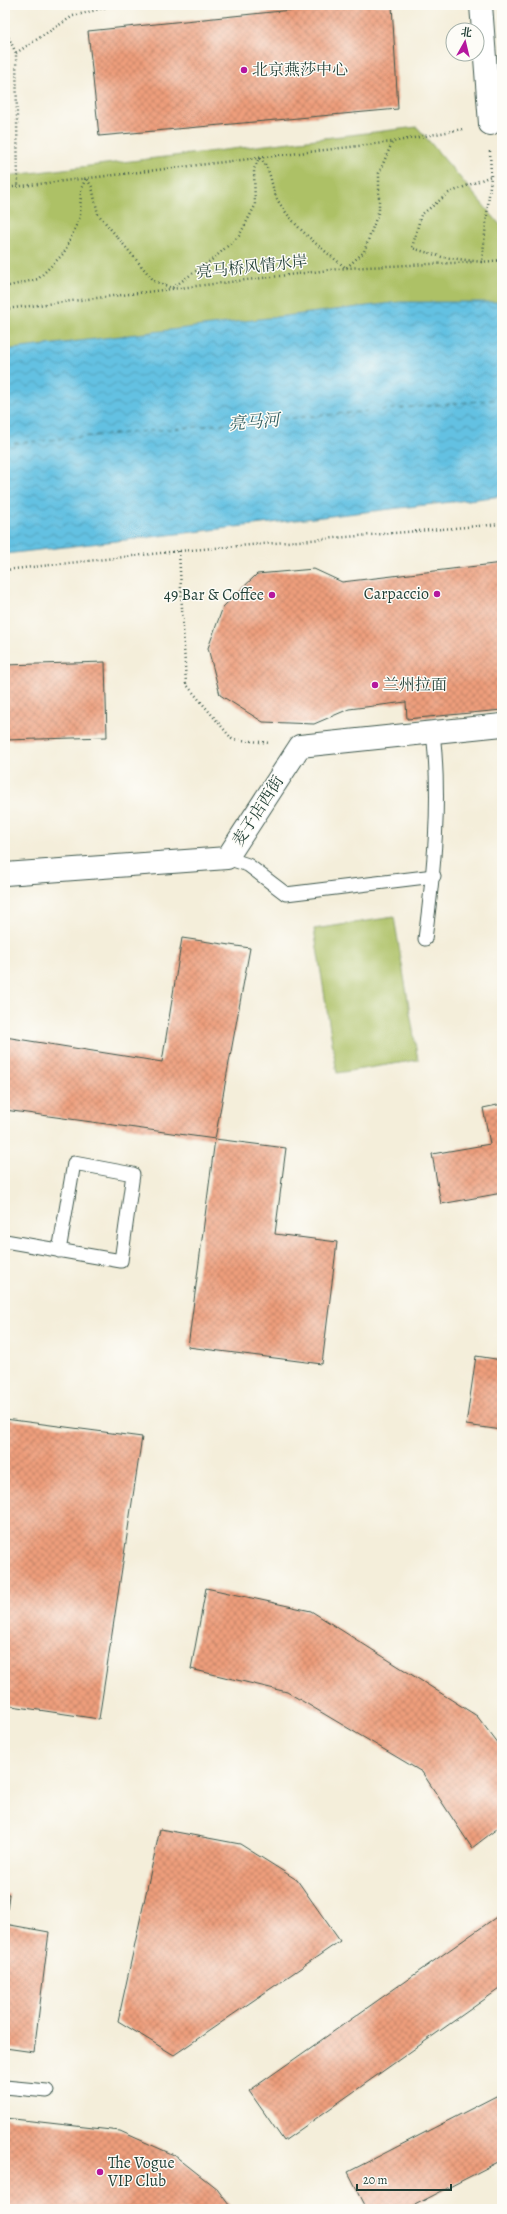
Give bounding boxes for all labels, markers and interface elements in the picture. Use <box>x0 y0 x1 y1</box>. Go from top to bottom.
north arrow <box>445 22 485 62</box>
text: 北 <box>460 24 473 41</box>
place label: 北京燕莎中心 <box>252 59 348 81</box>
marker: 北京燕莎中心 <box>239 65 249 75</box>
street label: 亮马桥风情水岸 <box>195 250 309 284</box>
water label: 亮马河 <box>228 408 283 436</box>
place label: Carpaccio <box>364 583 429 605</box>
place label: 49 Bar & Coffee <box>164 584 264 606</box>
marker: Carpaccio <box>432 589 442 599</box>
marker: 49 Bar & Coffee <box>267 590 277 600</box>
place label: 兰州拉面 <box>383 674 447 696</box>
marker: 兰州拉面 <box>370 680 380 690</box>
street label: 麦子店西街 <box>227 771 289 851</box>
place label: The Vogue VIP Club <box>107 2152 175 2192</box>
scale bar <box>357 2166 451 2192</box>
marker: The Vogue VIP Club <box>95 2167 105 2177</box>
text: 20 m <box>363 2172 387 2188</box>

